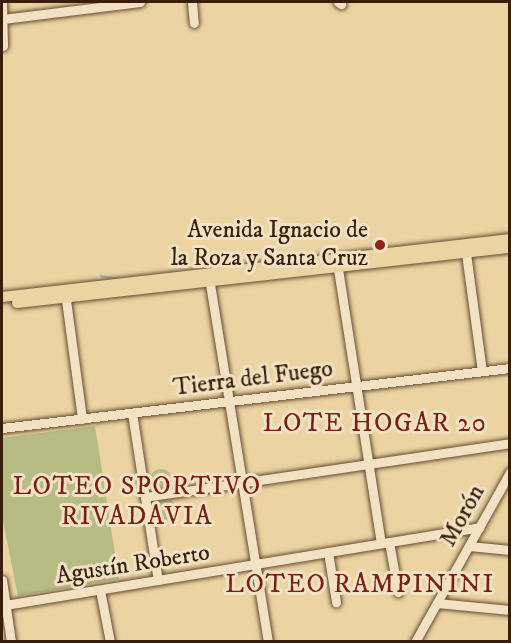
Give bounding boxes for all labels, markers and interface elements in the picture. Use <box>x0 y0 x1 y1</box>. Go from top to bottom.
place label: Avenida Ignacio de la Roza y Santa Cruz <box>171 217 368 273</box>
marker: Avenida Ignacio de la Roza y Santa Cruz <box>373 238 387 252</box>
street label: Tierra del Fuego <box>172 355 334 403</box>
district label: LOTE HOGAR 20 <box>263 408 487 440</box>
district label: LOTEO SPORTIVO RIVADAVIA <box>12 471 262 532</box>
street label: Morón <box>434 480 492 552</box>
street label: Agustín Roberto <box>54 539 212 591</box>
district label: LOTEO RAMPININI <box>225 569 495 601</box>

